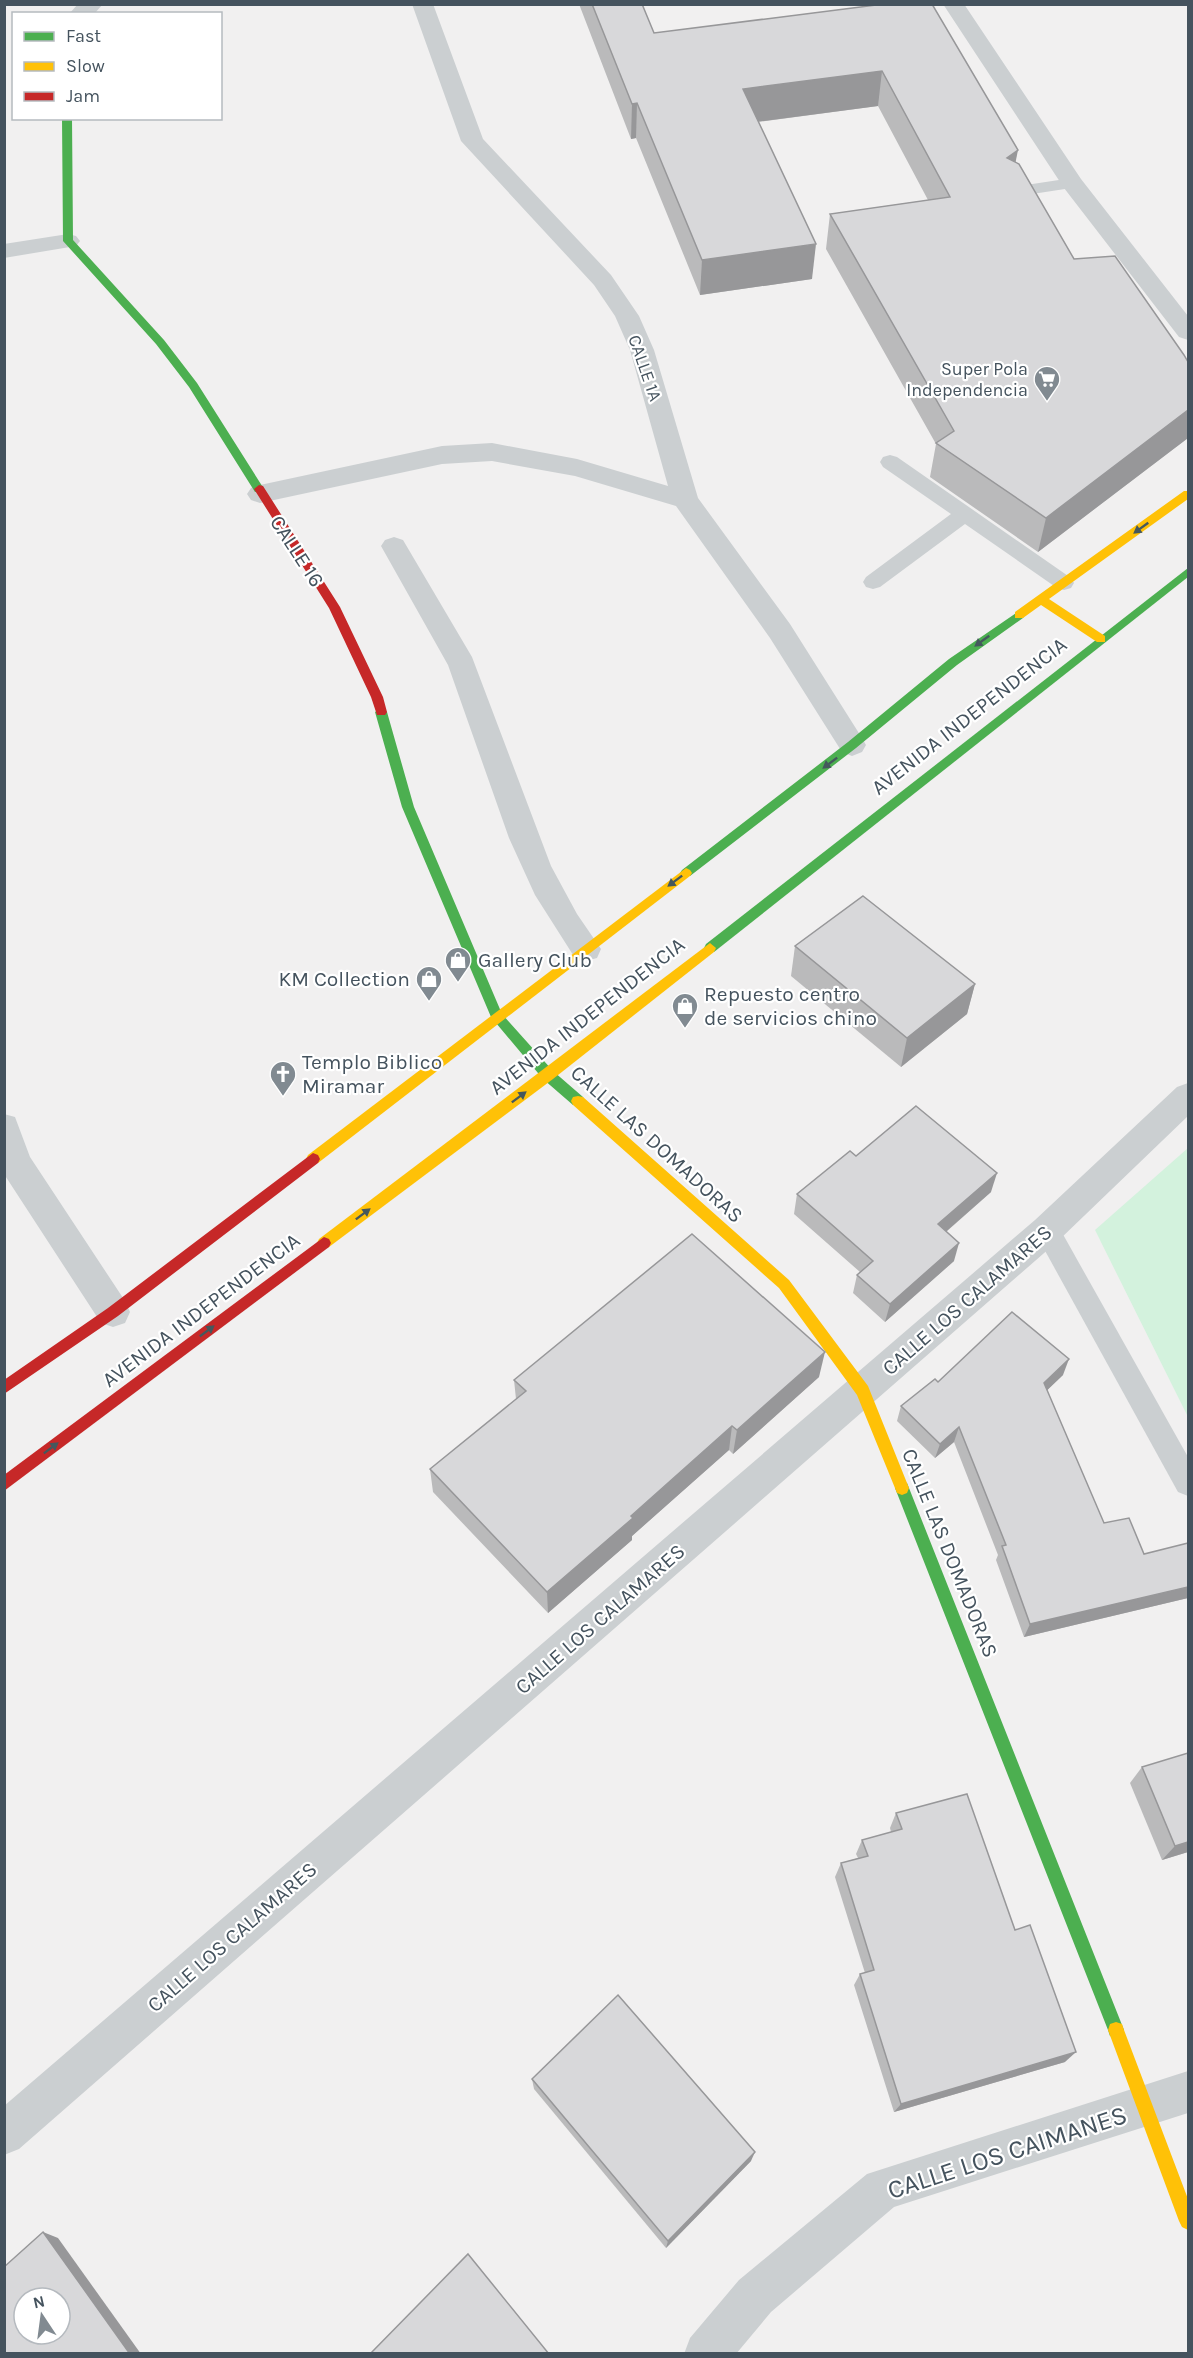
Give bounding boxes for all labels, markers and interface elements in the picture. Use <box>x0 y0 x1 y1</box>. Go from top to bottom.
legend <box>12 12 222 120</box>
text: Fast <box>66 25 101 47</box>
text: Slow <box>66 55 105 77</box>
text: Jam <box>66 85 100 107</box>
street label: CALLE 1A <box>623 332 667 404</box>
place label: Super Pola Independencia <box>906 358 1028 401</box>
supermarket icon: Super Pola Independencia <box>1032 364 1062 402</box>
street label: CALLE 16 <box>265 511 329 591</box>
one-way arrow <box>1133 522 1149 533</box>
street label: AVENIDA INDEPENDENCIA <box>867 632 1071 800</box>
one-way arrow <box>975 635 991 647</box>
one-way arrow <box>822 756 837 768</box>
one-way arrow <box>667 875 683 887</box>
street label: AVENIDA INDEPENDENCIA <box>485 932 689 1100</box>
shop icon: Gallery Club <box>443 945 473 983</box>
place label: Gallery Club <box>478 948 592 972</box>
shop icon: KM Collection <box>414 964 444 1002</box>
place label: KM Collection <box>278 967 410 991</box>
place label: Repuesto centro de servicios chino <box>704 982 877 1030</box>
shop icon: Repuesto centro de servicios chino <box>670 991 700 1029</box>
place label: Templo Biblico Miramar <box>302 1050 442 1098</box>
church icon: Templo Biblico Miramar <box>268 1059 298 1097</box>
street label: CALLE LAS DOMADORAS <box>566 1060 748 1228</box>
one-way arrow <box>511 1091 526 1103</box>
one-way arrow <box>355 1208 371 1220</box>
street label: CALLE LOS CALAMARES <box>877 1220 1057 1380</box>
street label: AVENIDA INDEPENDENCIA <box>98 1228 304 1392</box>
one-way arrow <box>199 1325 215 1337</box>
one-way arrow <box>44 1443 59 1455</box>
street label: CALLE LAS DOMADORAS <box>897 1445 1003 1661</box>
street label: CALLE LOS CALAMARES <box>510 1539 690 1699</box>
street label: CALLE LOS CALAMARES <box>142 1857 322 2017</box>
street label: CALLE LOS CAIMANES <box>883 2099 1131 2206</box>
north arrow <box>12 2286 72 2346</box>
text: N <box>31 2291 46 2312</box>

